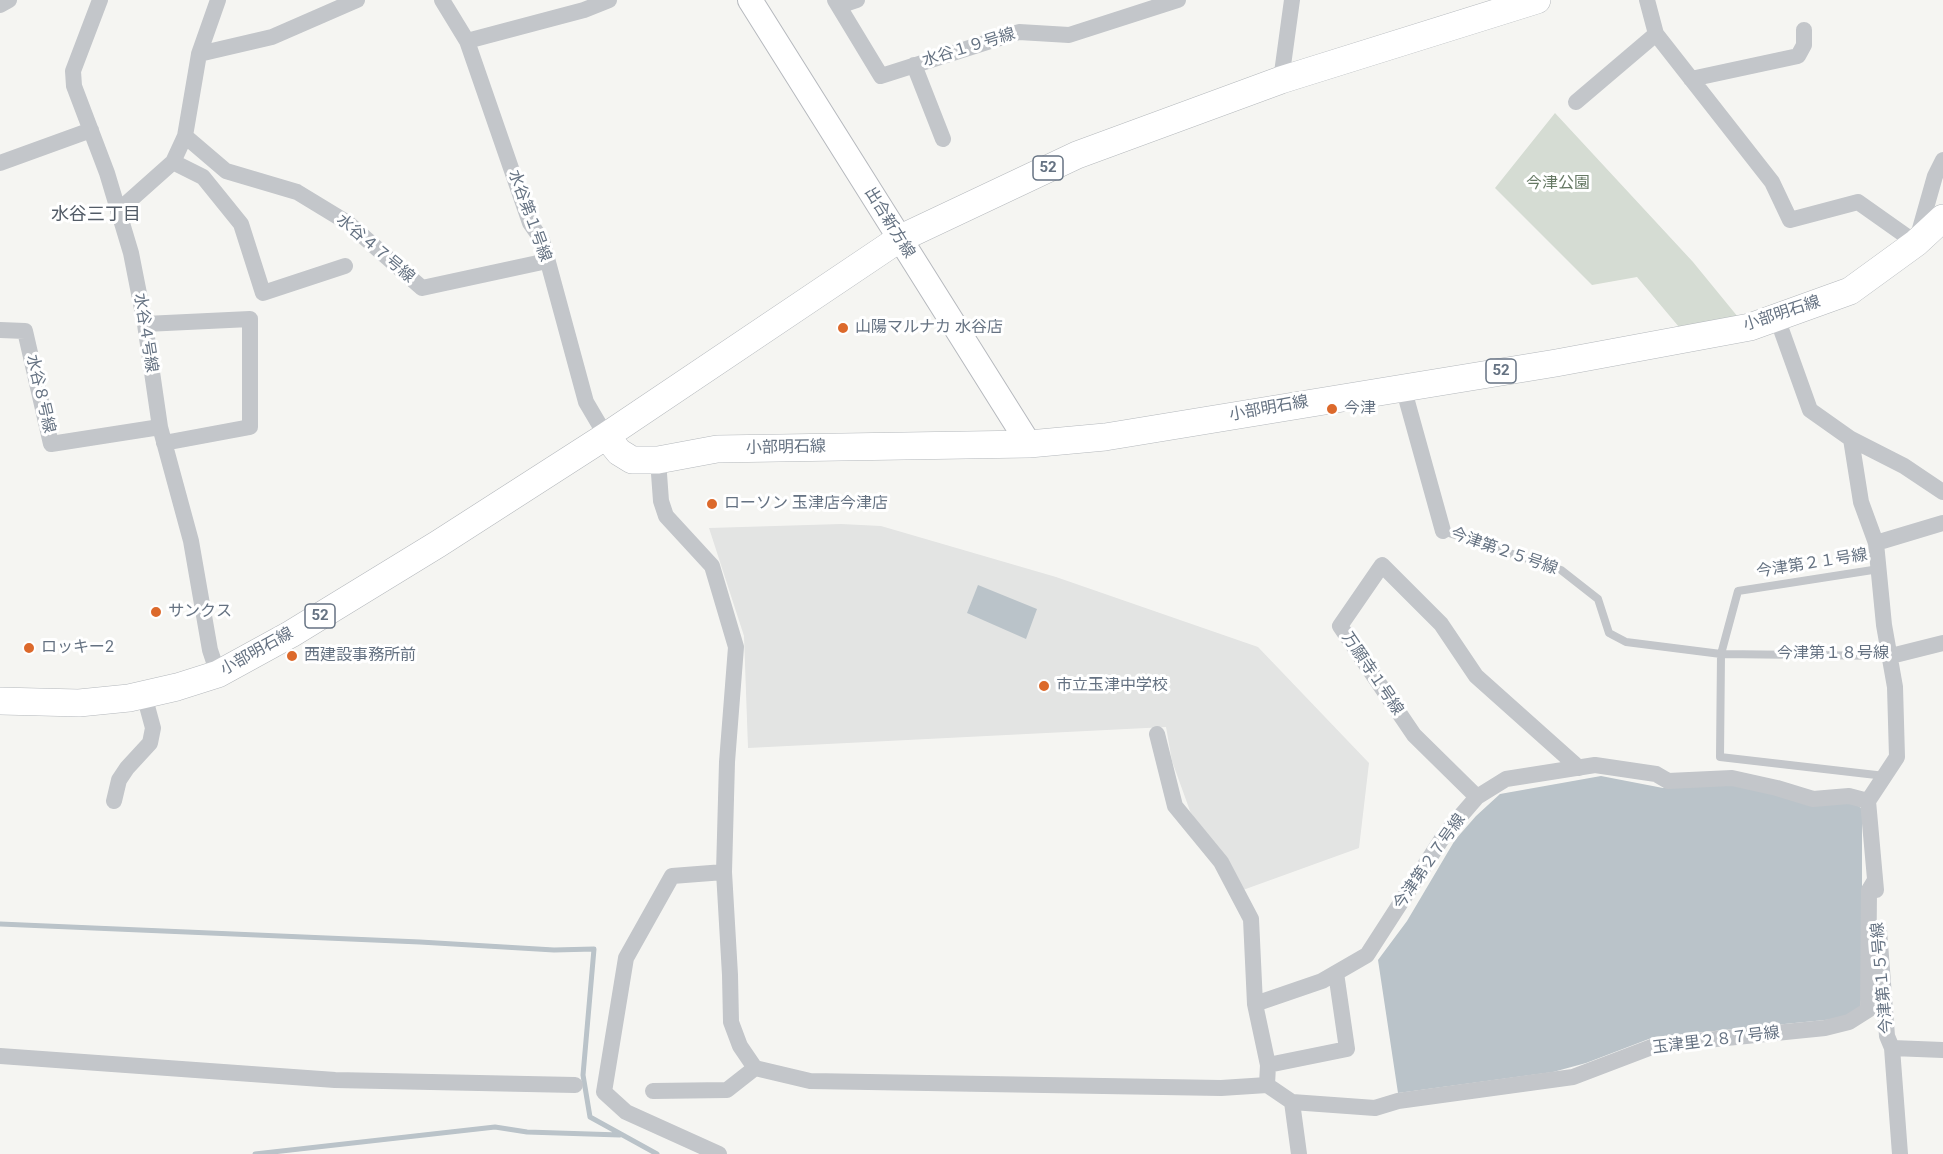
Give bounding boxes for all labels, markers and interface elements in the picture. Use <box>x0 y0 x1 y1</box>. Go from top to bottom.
street label: 水谷１９号線 <box>920 25 1018 71</box>
road number: 52 <box>1033 156 1063 180</box>
street label: 水谷第１号線 <box>504 168 554 264</box>
park label: 今津公園 <box>1526 174 1590 194</box>
street label: 出合新方線 <box>860 184 918 262</box>
district label: 水谷三丁目 <box>51 204 141 226</box>
street label: 水谷４７号線 <box>332 211 418 287</box>
street label: 水谷４号線 <box>129 292 161 374</box>
street label: 小部明石線 <box>1741 293 1823 335</box>
place label: 山陽マルナカ 水谷店 <box>855 318 1003 338</box>
marker: 山陽マルナカ 水谷店 <box>836 321 850 335</box>
street label: 水谷８号線 <box>22 353 58 435</box>
road number: 52 <box>1486 359 1516 383</box>
street label: 小部明石線 <box>1228 393 1310 425</box>
place label: 今津 <box>1344 399 1376 419</box>
marker: 今津 <box>1325 402 1339 416</box>
street label: 小部明石線 <box>746 438 826 458</box>
place label: ローソン 玉津店今津店 <box>724 494 888 514</box>
marker: ローソン 玉津店今津店 <box>705 497 719 511</box>
street label: 今津第２５号線 <box>1448 525 1560 579</box>
street label: 今津第２１号線 <box>1755 546 1869 582</box>
place label: サンクス <box>168 602 232 622</box>
road number: 52 <box>305 604 335 628</box>
marker: サンクス <box>149 605 163 619</box>
street label: 小部明石線 <box>217 624 297 680</box>
street label: 万願寺１号線 <box>1337 629 1407 719</box>
place label: ロッキー2 <box>41 638 114 658</box>
marker: ロッキー2 <box>22 641 36 655</box>
street label: 今津第１８号線 <box>1777 644 1889 664</box>
place label: 西建設事務所前 <box>304 646 416 666</box>
marker: 西建設事務所前 <box>285 649 299 663</box>
place label: 市立玉津中学校 <box>1056 676 1168 696</box>
marker: 市立玉津中学校 <box>1037 679 1051 693</box>
street label: 今津第２７号線 <box>1390 811 1470 913</box>
street label: 今津第１５号線 <box>1869 921 1897 1035</box>
street label: 玉津里２８７号線 <box>1651 1024 1781 1058</box>

